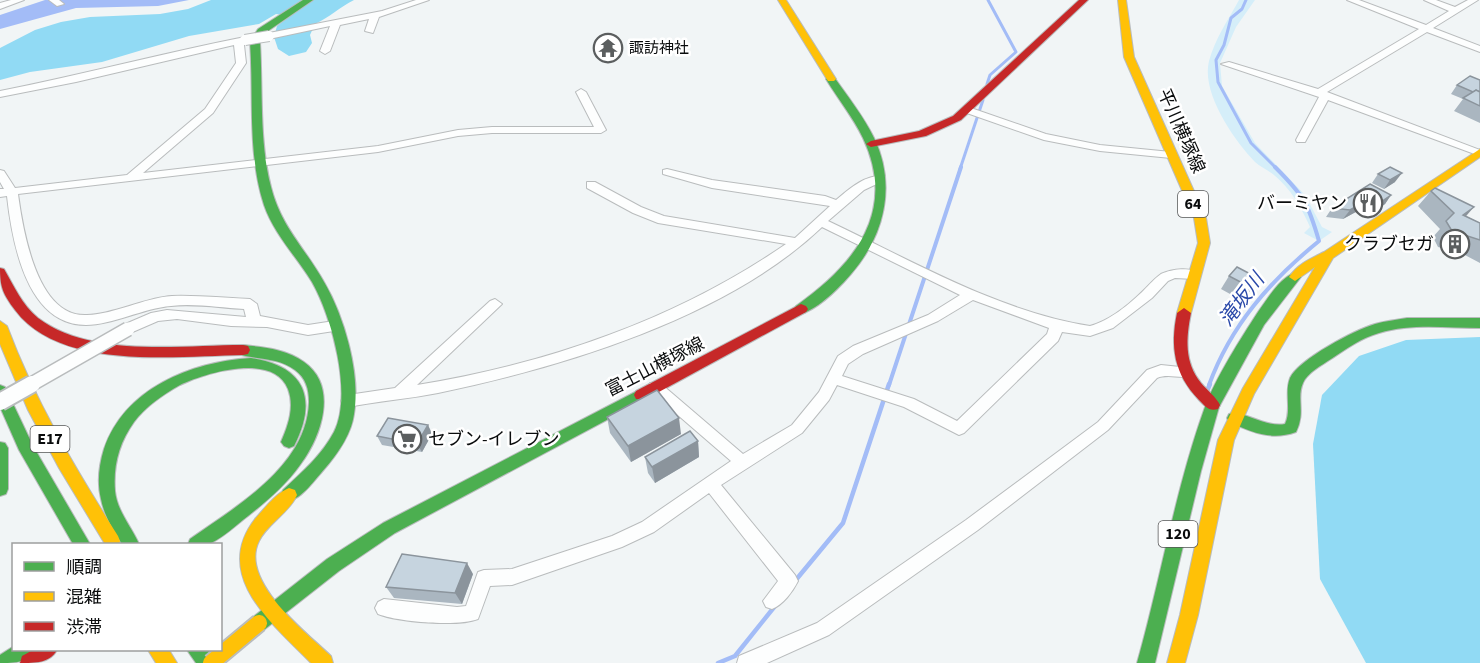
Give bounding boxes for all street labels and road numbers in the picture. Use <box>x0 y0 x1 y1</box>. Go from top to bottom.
street label: 平川横塚線 <box>1151 85 1211 177</box>
road number: 64 <box>1178 191 1208 217</box>
street label: 富士山横塚線 <box>601 331 709 403</box>
road number: E17 <box>31 426 70 452</box>
road number: 120 <box>1158 521 1198 547</box>

